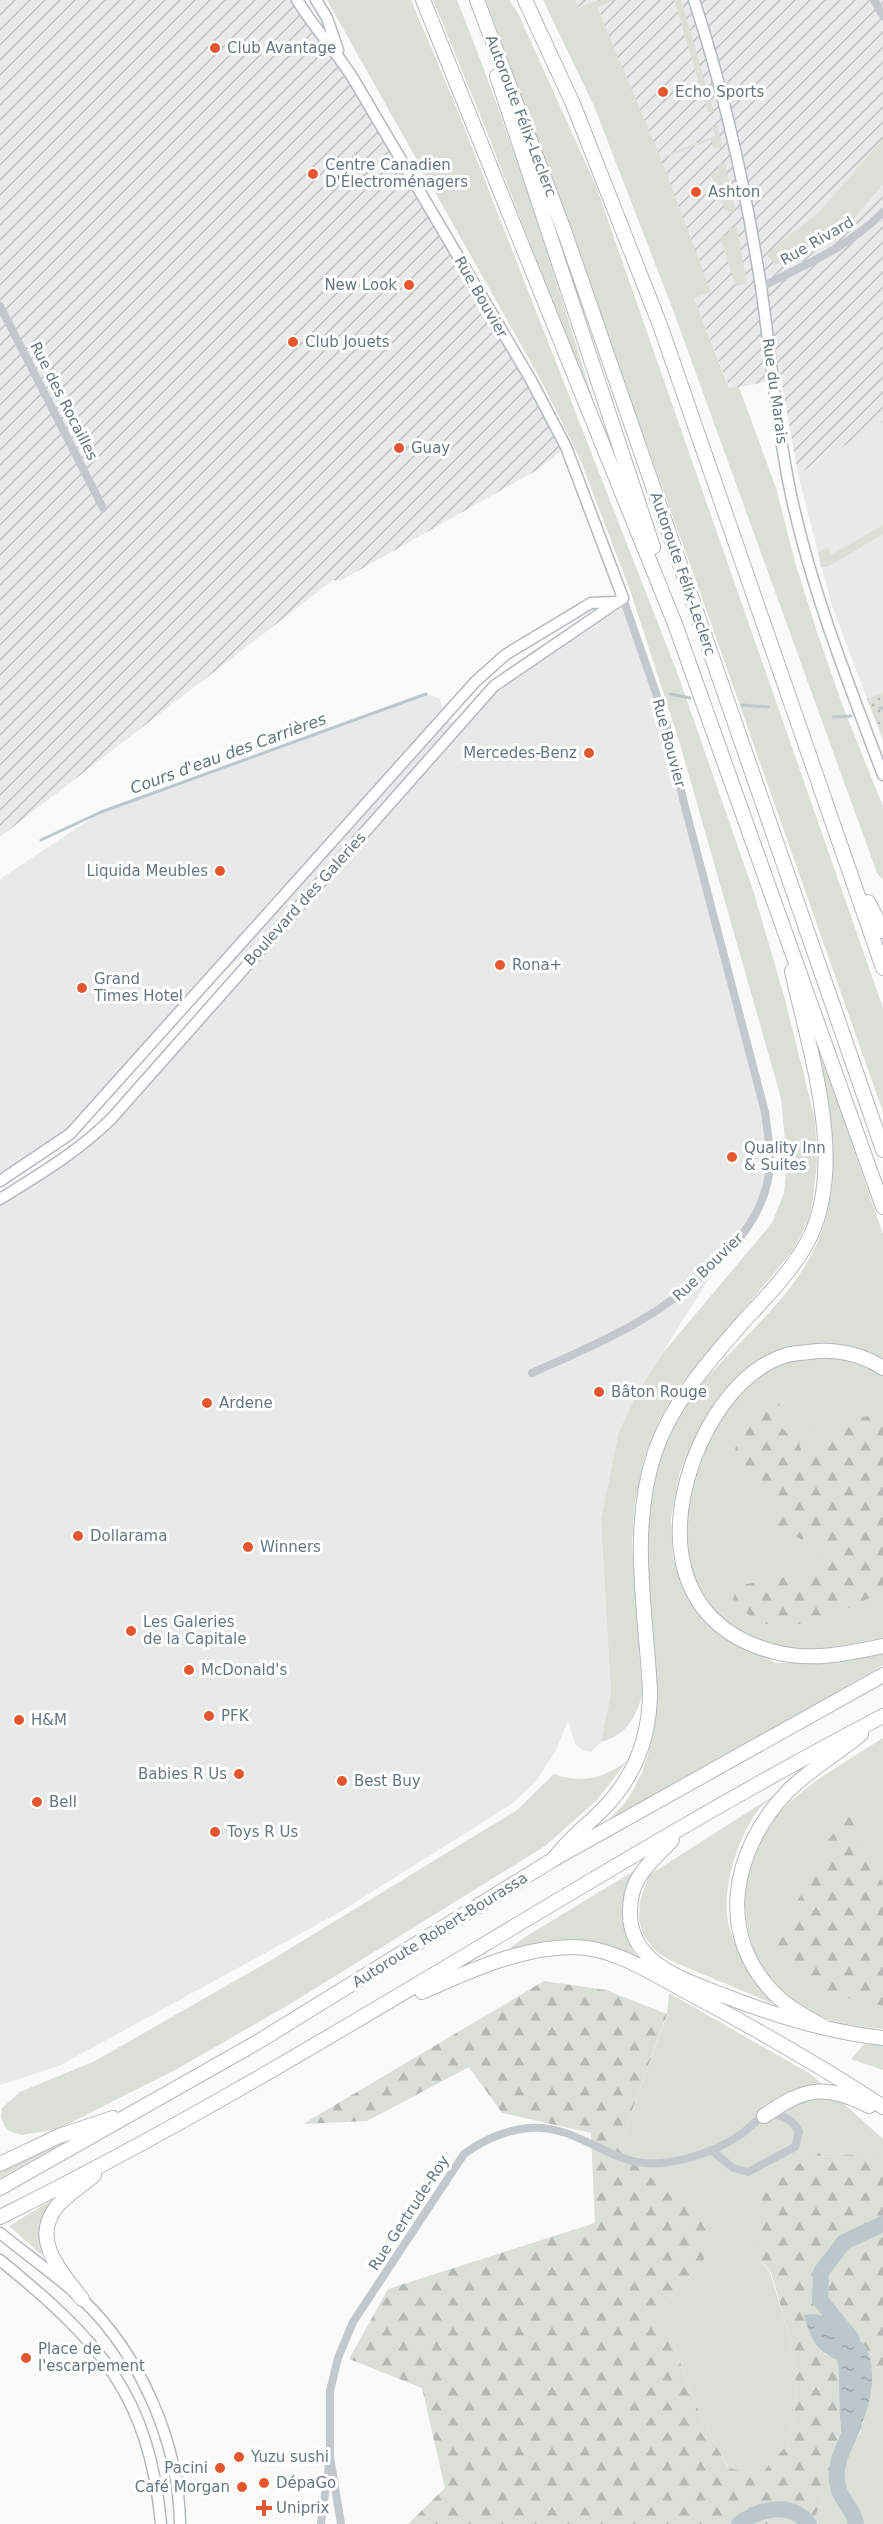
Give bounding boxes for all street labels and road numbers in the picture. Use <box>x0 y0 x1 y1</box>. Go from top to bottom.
street label: Autoroute Félix-Leclerc <box>482 33 560 199</box>
street label: Rue Rivard <box>777 213 857 269</box>
street label: Rue Bouvier <box>451 253 512 341</box>
street label: Rue du Marais <box>759 337 791 445</box>
street label: Rue des Rocailles <box>26 339 102 463</box>
street label: Autoroute Félix-Leclerc <box>647 490 719 658</box>
street label: Rue Bouvier <box>649 697 690 790</box>
street label: Boulevard des Galeries <box>240 828 370 970</box>
street label: Rue Bouvier <box>669 1228 747 1305</box>
street label: Autoroute Robert-Bourassa <box>349 1869 531 1991</box>
street label: Rue Gertrude-Roy <box>365 2152 453 2274</box>

